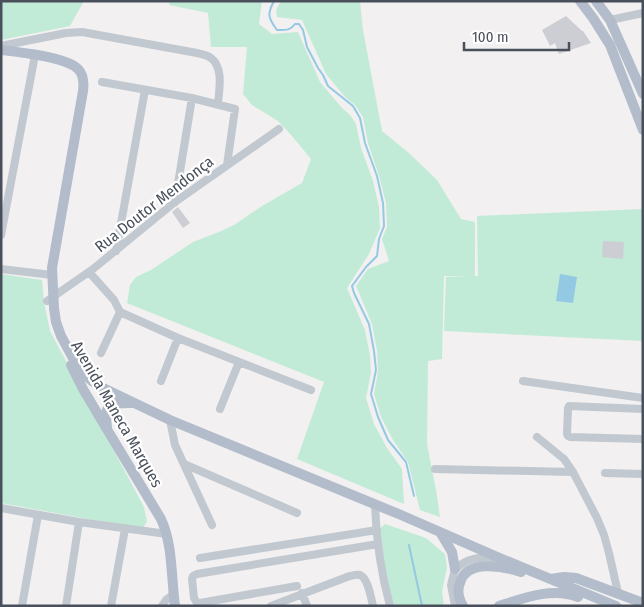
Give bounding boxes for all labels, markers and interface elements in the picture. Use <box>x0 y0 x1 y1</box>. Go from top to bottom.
scale bar <box>464 20 569 52</box>
text: 100 m <box>472 28 509 46</box>
street label: Rua Doutor Mendonça <box>91 152 217 256</box>
street label: Avenida Maneca Marques <box>67 337 167 491</box>

